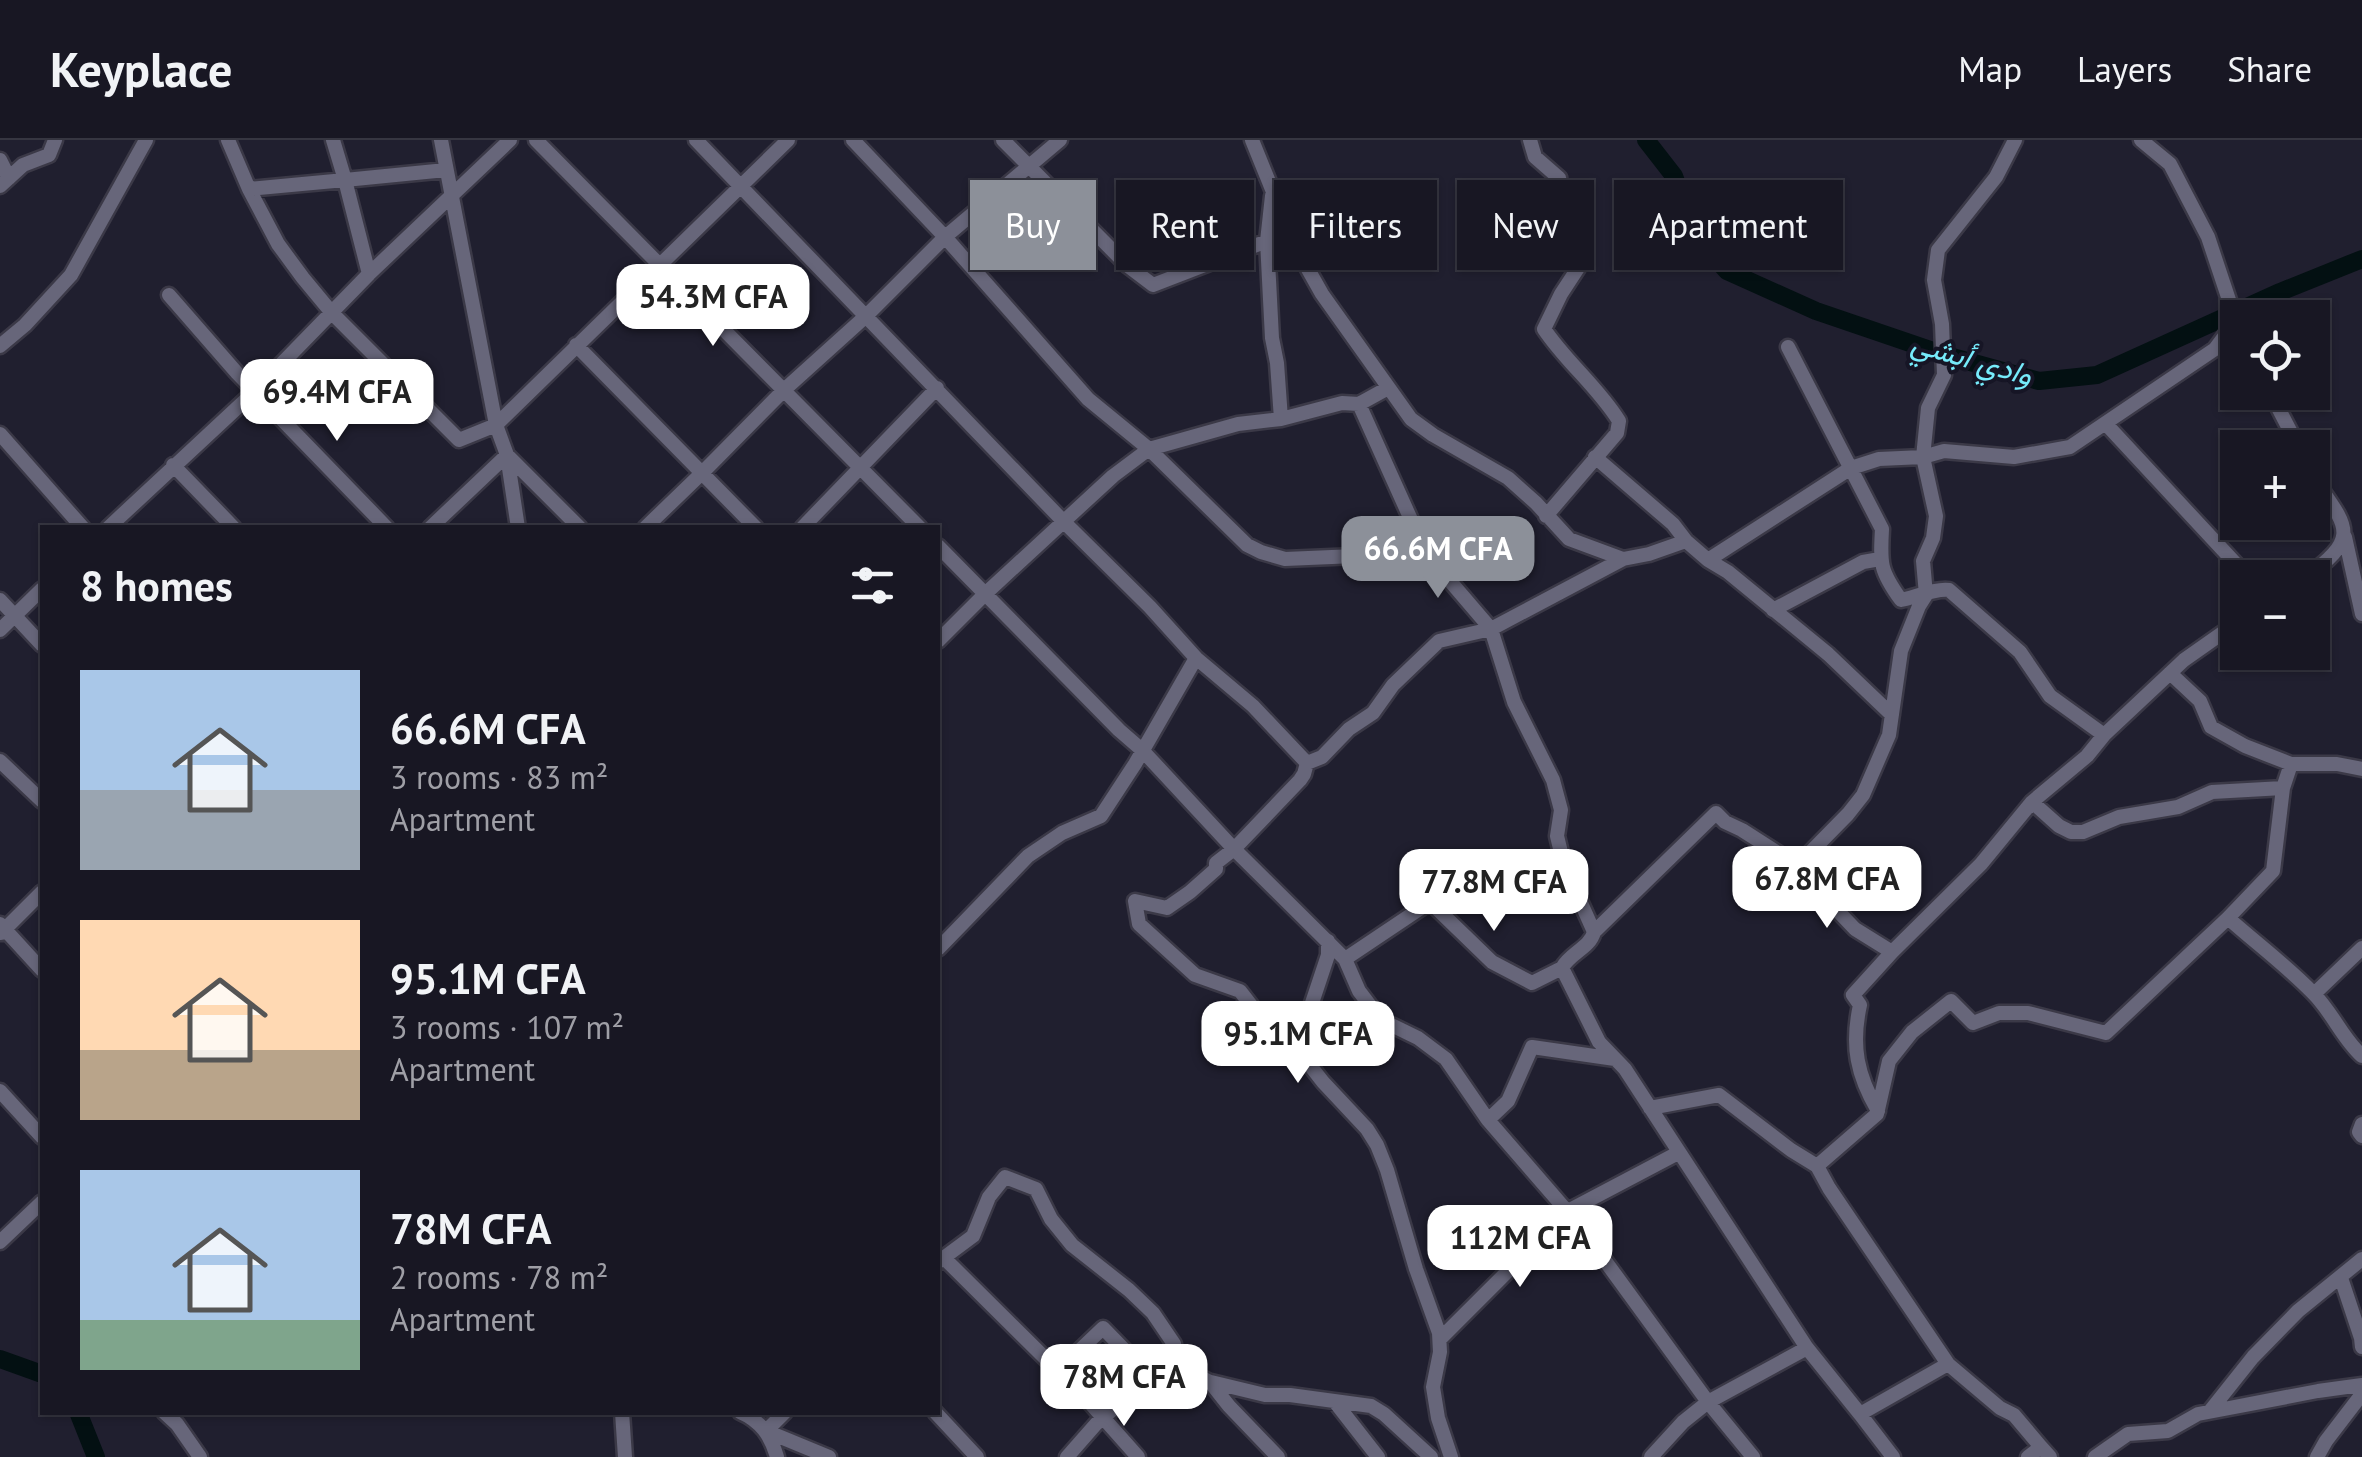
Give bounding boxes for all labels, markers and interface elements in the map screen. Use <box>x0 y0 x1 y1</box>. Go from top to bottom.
text: Keyplace <box>50 38 232 100</box>
text: Map <box>1958 46 2022 92</box>
text: Layers <box>2077 46 2172 92</box>
text: Share <box>2227 46 2312 92</box>
chip: Buy <box>970 180 1096 270</box>
chip: Rent <box>1116 180 1254 270</box>
chip: Filters <box>1274 180 1437 270</box>
chip: New <box>1457 180 1594 270</box>
chip: Apartment <box>1614 180 1843 270</box>
pin: 54.3M CFA <box>599 264 827 349</box>
text: 54.3M CFA <box>638 275 788 317</box>
map controls <box>2220 300 2330 670</box>
button: locate <box>2220 300 2330 410</box>
water label: وادي أبشي <box>1906 322 2038 399</box>
pin: 69.4M CFA <box>223 359 451 444</box>
text: 69.4M CFA <box>262 370 412 412</box>
button: + <box>2220 430 2330 540</box>
pin: 66.6M CFA <box>1324 516 1552 601</box>
text: 66.6M CFA <box>1363 527 1513 569</box>
text: 8 homes <box>80 558 233 613</box>
icon: filters <box>845 558 900 613</box>
button: − <box>2220 560 2330 670</box>
text: 66.6M CFA <box>390 701 586 756</box>
icon: home <box>160 710 280 830</box>
text: 3 rooms · 83 m² <box>390 756 608 798</box>
text: Apartment <box>390 798 535 840</box>
pin: 67.8M CFA <box>1713 846 1941 931</box>
pin: 77.8M CFA <box>1380 849 1608 934</box>
text: 67.8M CFA <box>1754 857 1900 899</box>
text: 77.8M CFA <box>1421 860 1567 902</box>
text: 95.1M CFA <box>390 951 586 1006</box>
icon: home <box>160 960 280 1080</box>
pin: 95.1M CFA <box>1184 1001 1412 1086</box>
text: 3 rooms · 107 m² <box>390 1006 624 1048</box>
text: 95.1M CFA <box>1223 1012 1373 1054</box>
text: Apartment <box>390 1048 535 1090</box>
text: 78M CFA <box>390 1201 552 1256</box>
pin: 112M CFA <box>1417 1205 1623 1290</box>
icon: home <box>160 1210 280 1330</box>
text: 112M CFA <box>1449 1216 1591 1258</box>
text: 2 rooms · 78 m² <box>390 1256 608 1298</box>
text: Apartment <box>390 1298 535 1340</box>
pin: 78M CFA <box>1032 1344 1216 1429</box>
text: 78M CFA <box>1062 1355 1186 1397</box>

